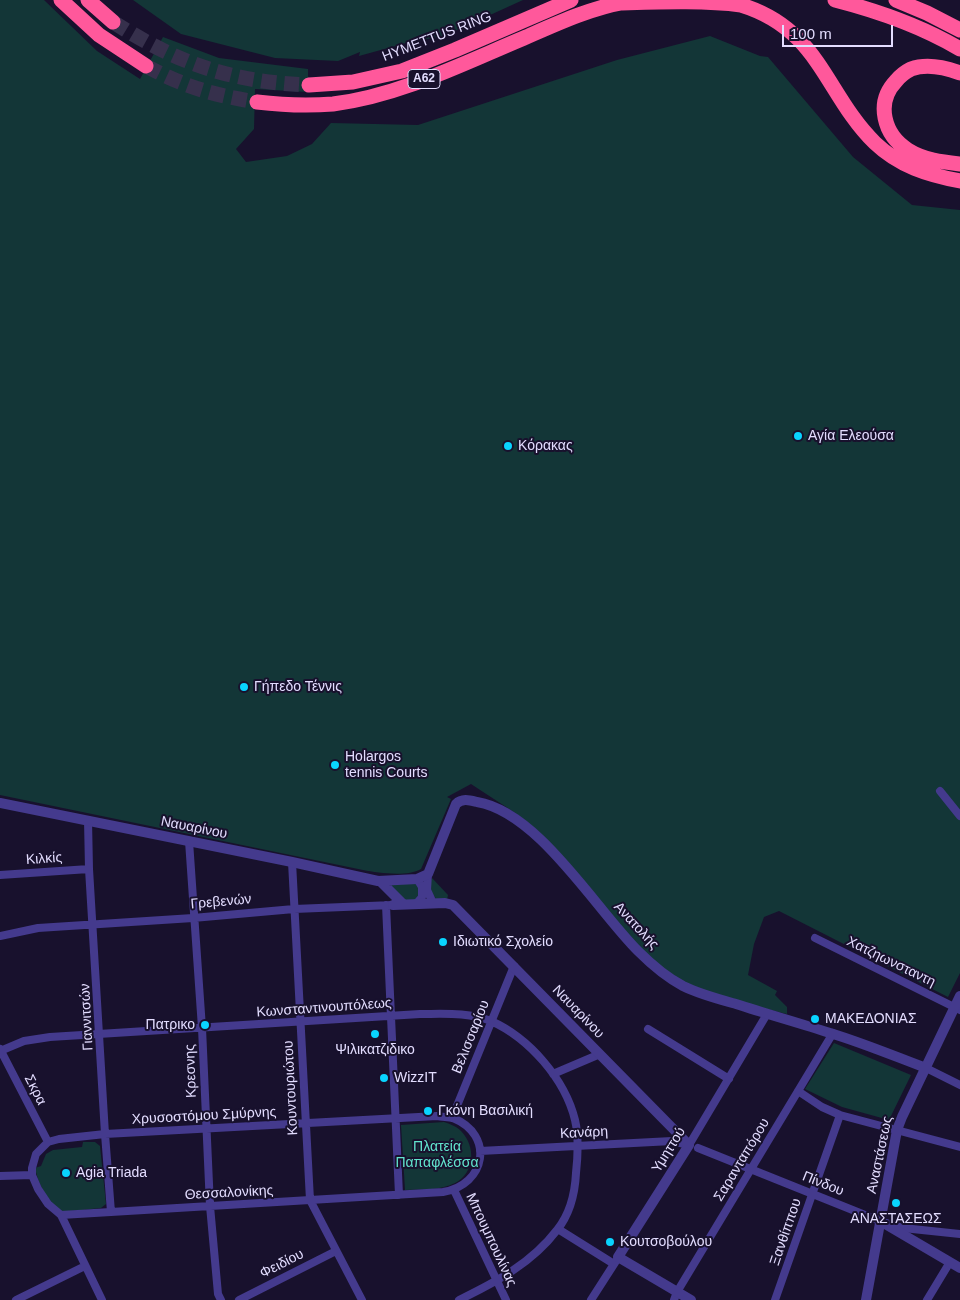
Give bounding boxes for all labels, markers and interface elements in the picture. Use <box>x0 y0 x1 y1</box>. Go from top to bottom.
street label: HYMETTUS RING <box>380 8 494 66</box>
scale bar <box>785 15 896 47</box>
text: 100 m <box>790 25 832 42</box>
road number: Α62 <box>408 70 440 88</box>
place label: Αγία Ελεούσα <box>808 428 894 444</box>
marker: Αγία Ελεούσα <box>792 430 804 442</box>
place label: Κόρακας <box>518 438 573 454</box>
marker: Κόρακας <box>502 440 514 452</box>
place label: Γήπεδο Τέννις <box>254 679 342 695</box>
marker: Γήπεδο Τέννις <box>238 681 250 693</box>
place label: Holargos tennis Courts <box>345 749 427 782</box>
marker: Holargos tennis Courts <box>329 759 341 771</box>
street label: Ναυαρίνου <box>159 813 229 843</box>
street label: Κιλκίς <box>25 849 63 869</box>
street label: Γρεβενών <box>190 891 252 913</box>
street label: Ανατολής <box>610 899 662 953</box>
street label: Χατζηωνσταντη <box>844 933 938 991</box>
place label: Ιδιωτικό Σχολείο <box>453 934 553 950</box>
marker: Ιδιωτικό Σχολείο <box>437 936 449 948</box>
street label: Ναυαρίνου <box>549 982 607 1042</box>
street label: Γιαννιτσών <box>77 983 97 1051</box>
street label: Κωνσταντινουπόλεως <box>256 995 392 1021</box>
street label: Βελισσαρίου <box>449 998 493 1076</box>
place label: ΜΑΚΕΔΟΝΙΑΣ <box>825 1011 917 1027</box>
marker: ΜΑΚΕΔΟΝΙΑΣ <box>809 1013 821 1025</box>
place label: Πατρικο <box>146 1017 195 1033</box>
marker: Πατρικο <box>199 1019 211 1031</box>
marker: Ψιλικατζιδικο <box>369 1028 381 1040</box>
street label: Κουντουριώτου <box>280 1040 302 1136</box>
place label: Ψιλικατζιδικο <box>335 1042 415 1058</box>
street label: Κρεσνης <box>182 1044 200 1098</box>
place label: WizzIT <box>394 1070 437 1086</box>
street label: Σκρα <box>20 1072 50 1108</box>
marker: WizzIT <box>378 1072 390 1084</box>
place label: Γκόνη Βασιλική <box>438 1103 533 1119</box>
street label: Χρυσοστόμου Σμύρνης <box>131 1104 277 1128</box>
marker: Γκόνη Βασιλική <box>422 1105 434 1117</box>
street label: Σαρανταπόρου <box>711 1115 773 1205</box>
street label: Αναστάσεως <box>864 1115 896 1195</box>
street label: Κανάρη <box>560 1123 608 1143</box>
street label: Υμηττού <box>649 1124 689 1176</box>
park label: Πλατεία Παπαφλέσσα <box>395 1139 479 1172</box>
place label: Agia Triada <box>76 1165 147 1181</box>
marker: Agia Triada <box>60 1167 72 1179</box>
street label: Πίνδου <box>800 1168 846 1200</box>
street label: Θεσσαλονίκης <box>184 1182 274 1204</box>
street label: Μπουμπουλίνας <box>462 1190 520 1290</box>
street label: Ξανθίππου <box>767 1196 805 1268</box>
marker: ΑΝΑΣΤΑΣΕΩΣ <box>890 1197 902 1209</box>
place label: ΑΝΑΣΤΑΣΕΩΣ <box>850 1211 942 1227</box>
place label: Κουτσοβούλου <box>620 1234 712 1250</box>
marker: Κουτσοβούλου <box>604 1236 616 1248</box>
street label: Φειδίου <box>257 1246 307 1282</box>

